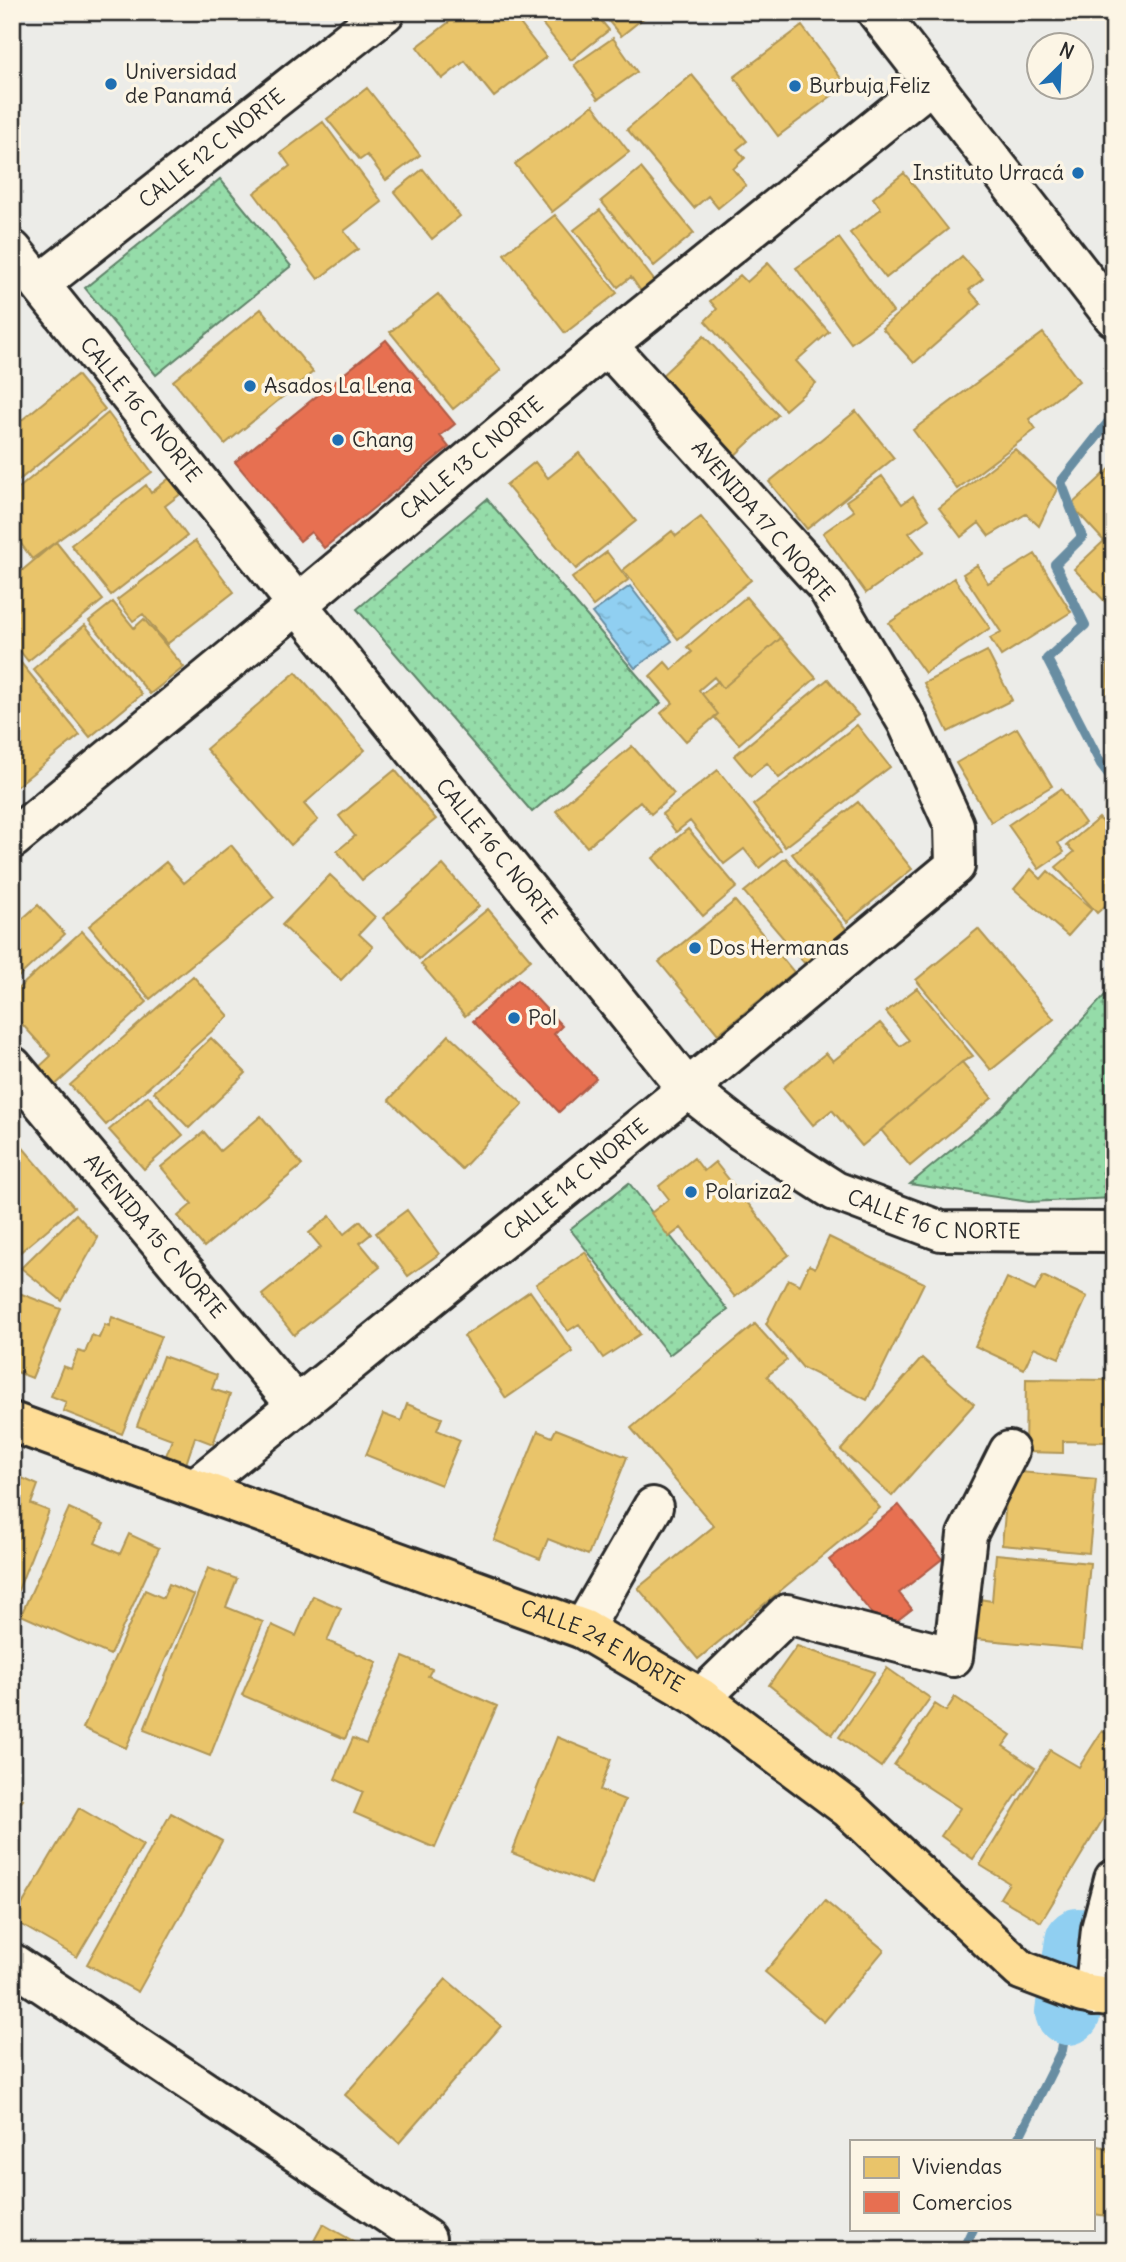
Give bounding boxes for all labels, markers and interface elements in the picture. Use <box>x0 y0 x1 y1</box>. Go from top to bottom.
north arrow <box>1024 32 1094 102</box>
text: N <box>1056 37 1078 64</box>
place label: Universidad de Panamá <box>125 58 237 109</box>
place label: Burbuja Feliz <box>809 72 931 99</box>
marker: Universidad de Panamá <box>103 76 119 92</box>
marker: Burbuja Feliz <box>787 78 803 94</box>
street label: CALLE 12 C NORTE <box>133 82 290 214</box>
place label: Instituto Urracá <box>913 159 1064 186</box>
marker: Instituto Urracá <box>1070 165 1086 181</box>
street label: CALLE 16 C NORTE <box>74 331 208 487</box>
place label: Asados La Lena <box>264 372 412 399</box>
marker: Asados La Lena <box>242 378 258 394</box>
street label: CALLE 13 C NORTE <box>394 390 549 526</box>
place label: Chang <box>352 426 414 453</box>
marker: Chang <box>330 432 346 448</box>
street label: AVENIDA 17 C NORTE <box>686 435 841 607</box>
street label: CALLE 16 C NORTE <box>430 773 563 929</box>
place label: Dos Hermanas <box>709 934 849 961</box>
marker: Dos Hermanas <box>687 940 703 956</box>
place label: Pol <box>528 1004 557 1031</box>
marker: Pol <box>506 1010 522 1026</box>
street label: CALLE 14 C NORTE <box>497 1112 653 1246</box>
street label: AVENIDA 15 C NORTE <box>78 1148 232 1324</box>
place label: Polariza2 <box>705 1178 792 1205</box>
street label: CALLE 16 C NORTE <box>844 1183 1021 1244</box>
marker: Polariza2 <box>683 1184 699 1200</box>
street label: CALLE 24 E NORTE <box>517 1594 689 1698</box>
legend <box>850 2140 1094 2230</box>
text: Viviendas <box>912 2153 1002 2180</box>
text: Comercios <box>912 2189 1012 2216</box>

